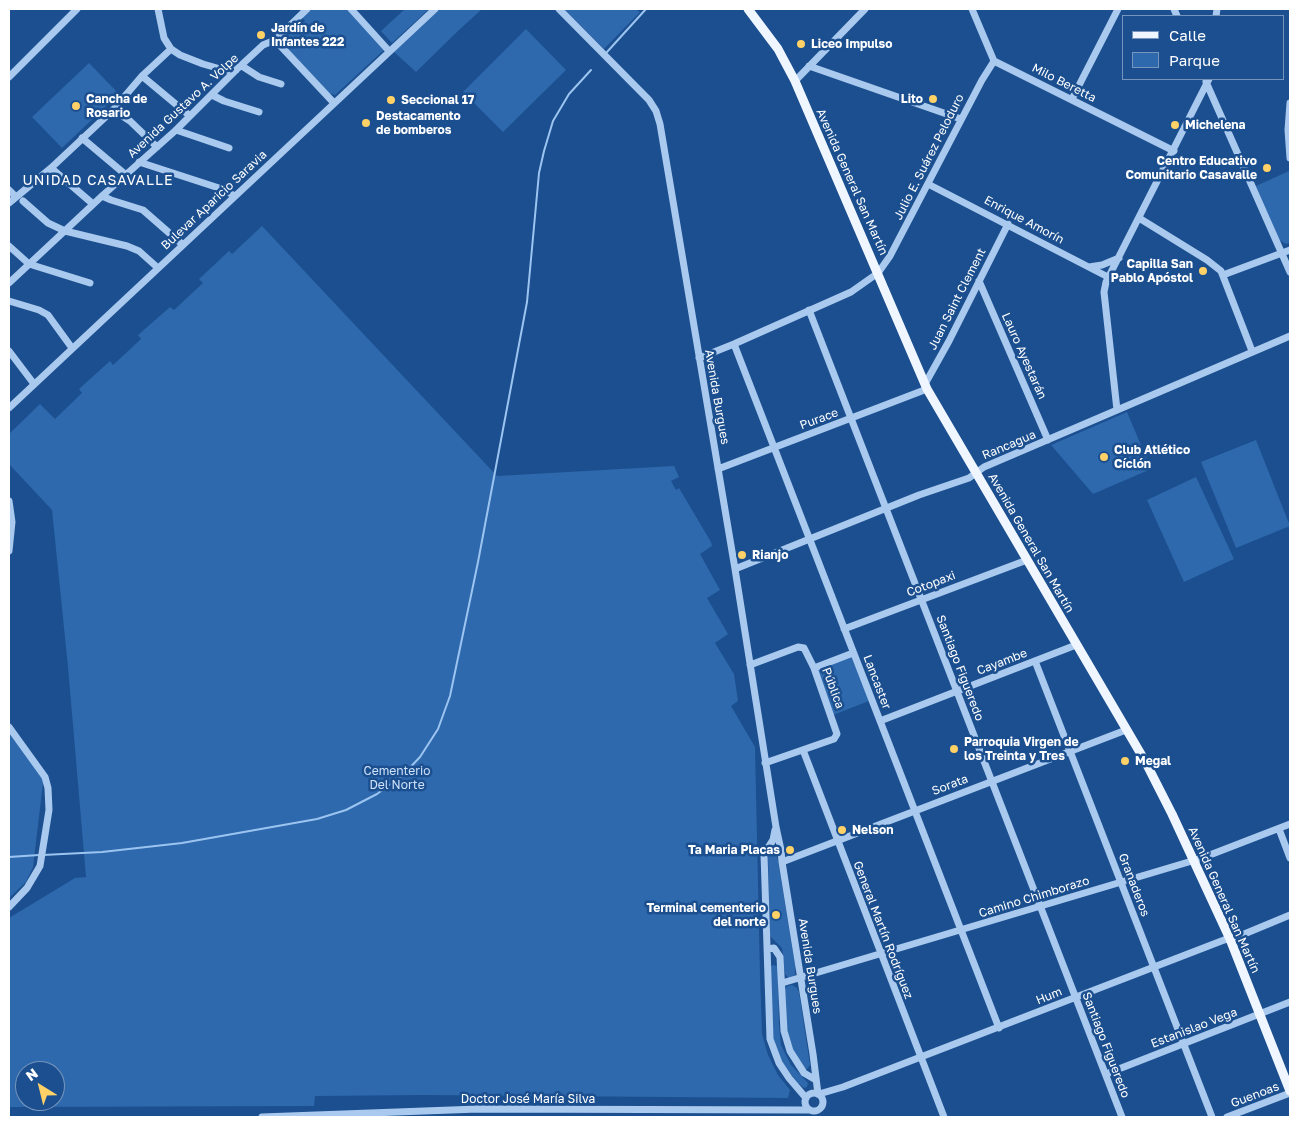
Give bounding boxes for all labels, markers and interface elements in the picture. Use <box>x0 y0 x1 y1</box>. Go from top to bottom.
legend <box>1122 15 1284 80</box>
place label: Jardín de Infantes 222 <box>271 21 344 49</box>
text: Calle <box>1169 26 1206 44</box>
marker: Jardín de Infantes 222 <box>255 29 267 41</box>
place label: Liceo Impulso <box>811 37 892 51</box>
marker: Liceo Impulso <box>795 38 807 50</box>
street label: Avenida Gustavo A. Volpe <box>125 51 241 161</box>
text: Parque <box>1169 51 1220 69</box>
street label: Milo Beretta <box>1029 61 1099 105</box>
place label: Cancha de Rosario <box>86 92 147 120</box>
street label: Julio E. Suárez Peloduro <box>891 92 967 222</box>
place label: Lito <box>901 92 923 106</box>
place label: Seccional 17 <box>401 93 474 107</box>
marker: Lito <box>927 93 939 105</box>
marker: Seccional 17 <box>385 94 397 106</box>
marker: Cancha de Rosario <box>70 100 82 112</box>
street label: Avenida General San Martín <box>813 107 891 257</box>
place label: Destacamento de bomberos <box>376 109 461 137</box>
marker: Destacamento de bomberos <box>360 117 372 129</box>
place label: Michelena <box>1185 118 1245 132</box>
marker: Michelena <box>1169 119 1181 131</box>
street label: Bulevar Aparicio Saravia <box>158 147 270 253</box>
place label: Centro Educativo Comunitario Casavalle <box>1125 154 1257 182</box>
marker: Centro Educativo Comunitario Casavalle <box>1261 162 1273 174</box>
district label: UNIDAD CASAVALLE <box>21 173 175 189</box>
street label: Enrique Amorín <box>982 193 1066 247</box>
street label: Juan Saint Clement <box>925 246 989 352</box>
place label: Capilla San Pablo Apóstol <box>1111 257 1193 285</box>
marker: Capilla San Pablo Apóstol <box>1197 265 1209 277</box>
street label: Lauro Ayestarán <box>998 311 1050 401</box>
street label: Avenida Burgues <box>702 348 732 446</box>
street label: Purace <box>798 405 840 433</box>
street label: Rancagua <box>980 427 1038 463</box>
place label: Club Atlético Cíclón <box>1114 443 1190 471</box>
marker: Club Atlético Cíclón <box>1098 451 1110 463</box>
street label: Avenida General San Martín <box>985 471 1077 615</box>
place label: Rianjo <box>752 548 788 562</box>
marker: Rianjo <box>736 549 748 561</box>
street label: Cotopaxi <box>904 568 958 600</box>
street label: Santiago Figueredo <box>933 613 987 723</box>
street label: Cayambe <box>975 646 1029 678</box>
street label: Lancaster <box>860 653 894 711</box>
street label: Pública <box>819 665 847 711</box>
place label: Parroquia Virgen de los Treinta y Tres <box>964 735 1078 763</box>
marker: Parroquia Virgen de los Treinta y Tres <box>948 743 960 755</box>
place label: Megal <box>1135 754 1171 768</box>
marker: Megal <box>1119 755 1131 767</box>
park label: Cementerio Del Norte <box>364 764 430 792</box>
street label: Sorata <box>930 772 970 798</box>
place label: Nelson <box>852 823 893 837</box>
marker: Nelson <box>836 824 848 836</box>
street label: Avenida General San Martín <box>1185 825 1263 975</box>
place label: Ta Maria Placas <box>688 843 780 857</box>
marker: Ta Maria Placas <box>784 844 796 856</box>
street label: Granaderos <box>1115 851 1153 919</box>
street label: General Martín Rodríguez <box>850 859 916 1001</box>
street label: Camino Chimborazo <box>977 873 1091 921</box>
place label: Terminal cementerio del norte <box>647 901 766 929</box>
marker: Terminal cementerio del norte <box>770 909 782 921</box>
street label: Avenida Burgues <box>795 917 825 1015</box>
street label: Hum <box>1034 984 1064 1008</box>
street label: Santiago Figueredo <box>1079 990 1133 1100</box>
street label: Estanislao Vega <box>1149 1005 1239 1051</box>
north arrow <box>15 1061 65 1111</box>
text: N <box>22 1064 41 1084</box>
street label: Guenoas <box>1229 1079 1281 1111</box>
street label: Doctor José María Silva <box>461 1092 595 1106</box>

